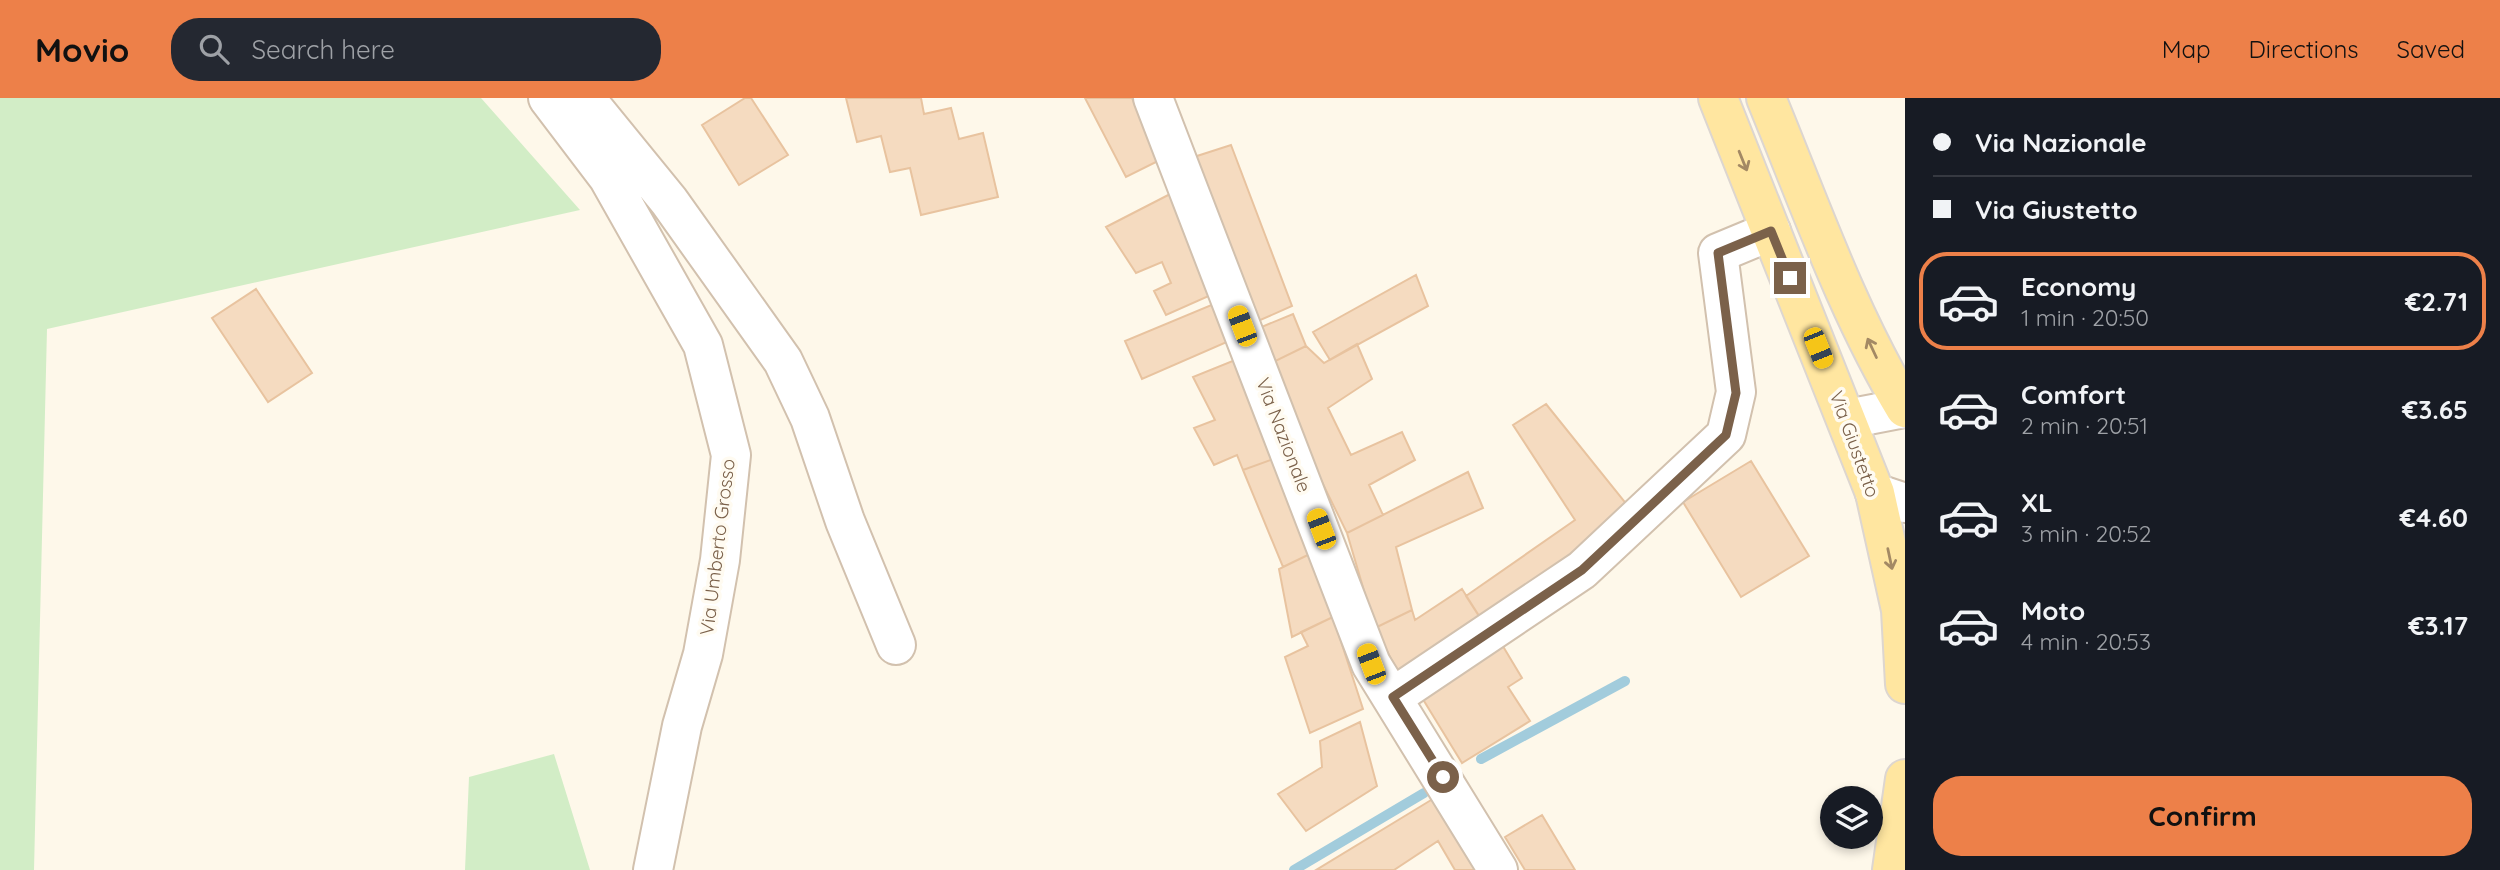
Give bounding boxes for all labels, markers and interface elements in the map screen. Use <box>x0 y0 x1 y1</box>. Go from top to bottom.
search box <box>171 18 661 81</box>
text: Movio <box>35 29 129 70</box>
icon: search <box>195 30 233 68</box>
text: Search here <box>251 33 395 66</box>
text: Map <box>2162 34 2211 64</box>
text: Directions <box>2249 34 2359 64</box>
text: Saved <box>2397 34 2465 64</box>
text: Via Nazionale <box>1975 126 2147 159</box>
one-way arrow <box>1738 150 1751 172</box>
text: Via Giustetto <box>1975 193 2138 226</box>
route end <box>1774 262 1806 294</box>
icon: car <box>1937 270 2000 333</box>
text: Economy <box>2021 270 2136 303</box>
text: €2.71 <box>2405 285 2468 318</box>
car <box>1225 303 1260 349</box>
text: 1 min · 20:50 <box>2021 303 2149 332</box>
car <box>1801 325 1836 371</box>
one-way arrow <box>1865 338 1878 359</box>
street label: Via Nazionale <box>1251 374 1317 496</box>
icon: car <box>1937 378 2000 441</box>
text: Comfort <box>2021 378 2126 411</box>
street label: Via Giustetto <box>1825 387 1885 501</box>
text: €3.65 <box>2402 393 2468 426</box>
text: 2 min · 20:51 <box>2021 411 2148 440</box>
street label: Via Umberto Grosso <box>694 457 740 637</box>
icon: car <box>1937 486 2000 549</box>
text: XL <box>2021 486 2053 519</box>
text: €4.60 <box>2400 501 2468 534</box>
car <box>1304 506 1339 552</box>
text: 3 min · 20:52 <box>2021 519 2152 548</box>
one-way arrow <box>1884 548 1897 570</box>
icon: car <box>1937 594 2000 657</box>
text: Moto <box>2021 594 2085 627</box>
text: €3.17 <box>2408 609 2468 642</box>
text: 4 min · 20:53 <box>2021 627 2151 656</box>
car <box>1354 641 1389 687</box>
route start <box>1427 761 1459 793</box>
button: Confirm <box>1933 776 2472 856</box>
map controls <box>1820 786 1883 849</box>
button: layers <box>1820 786 1883 849</box>

